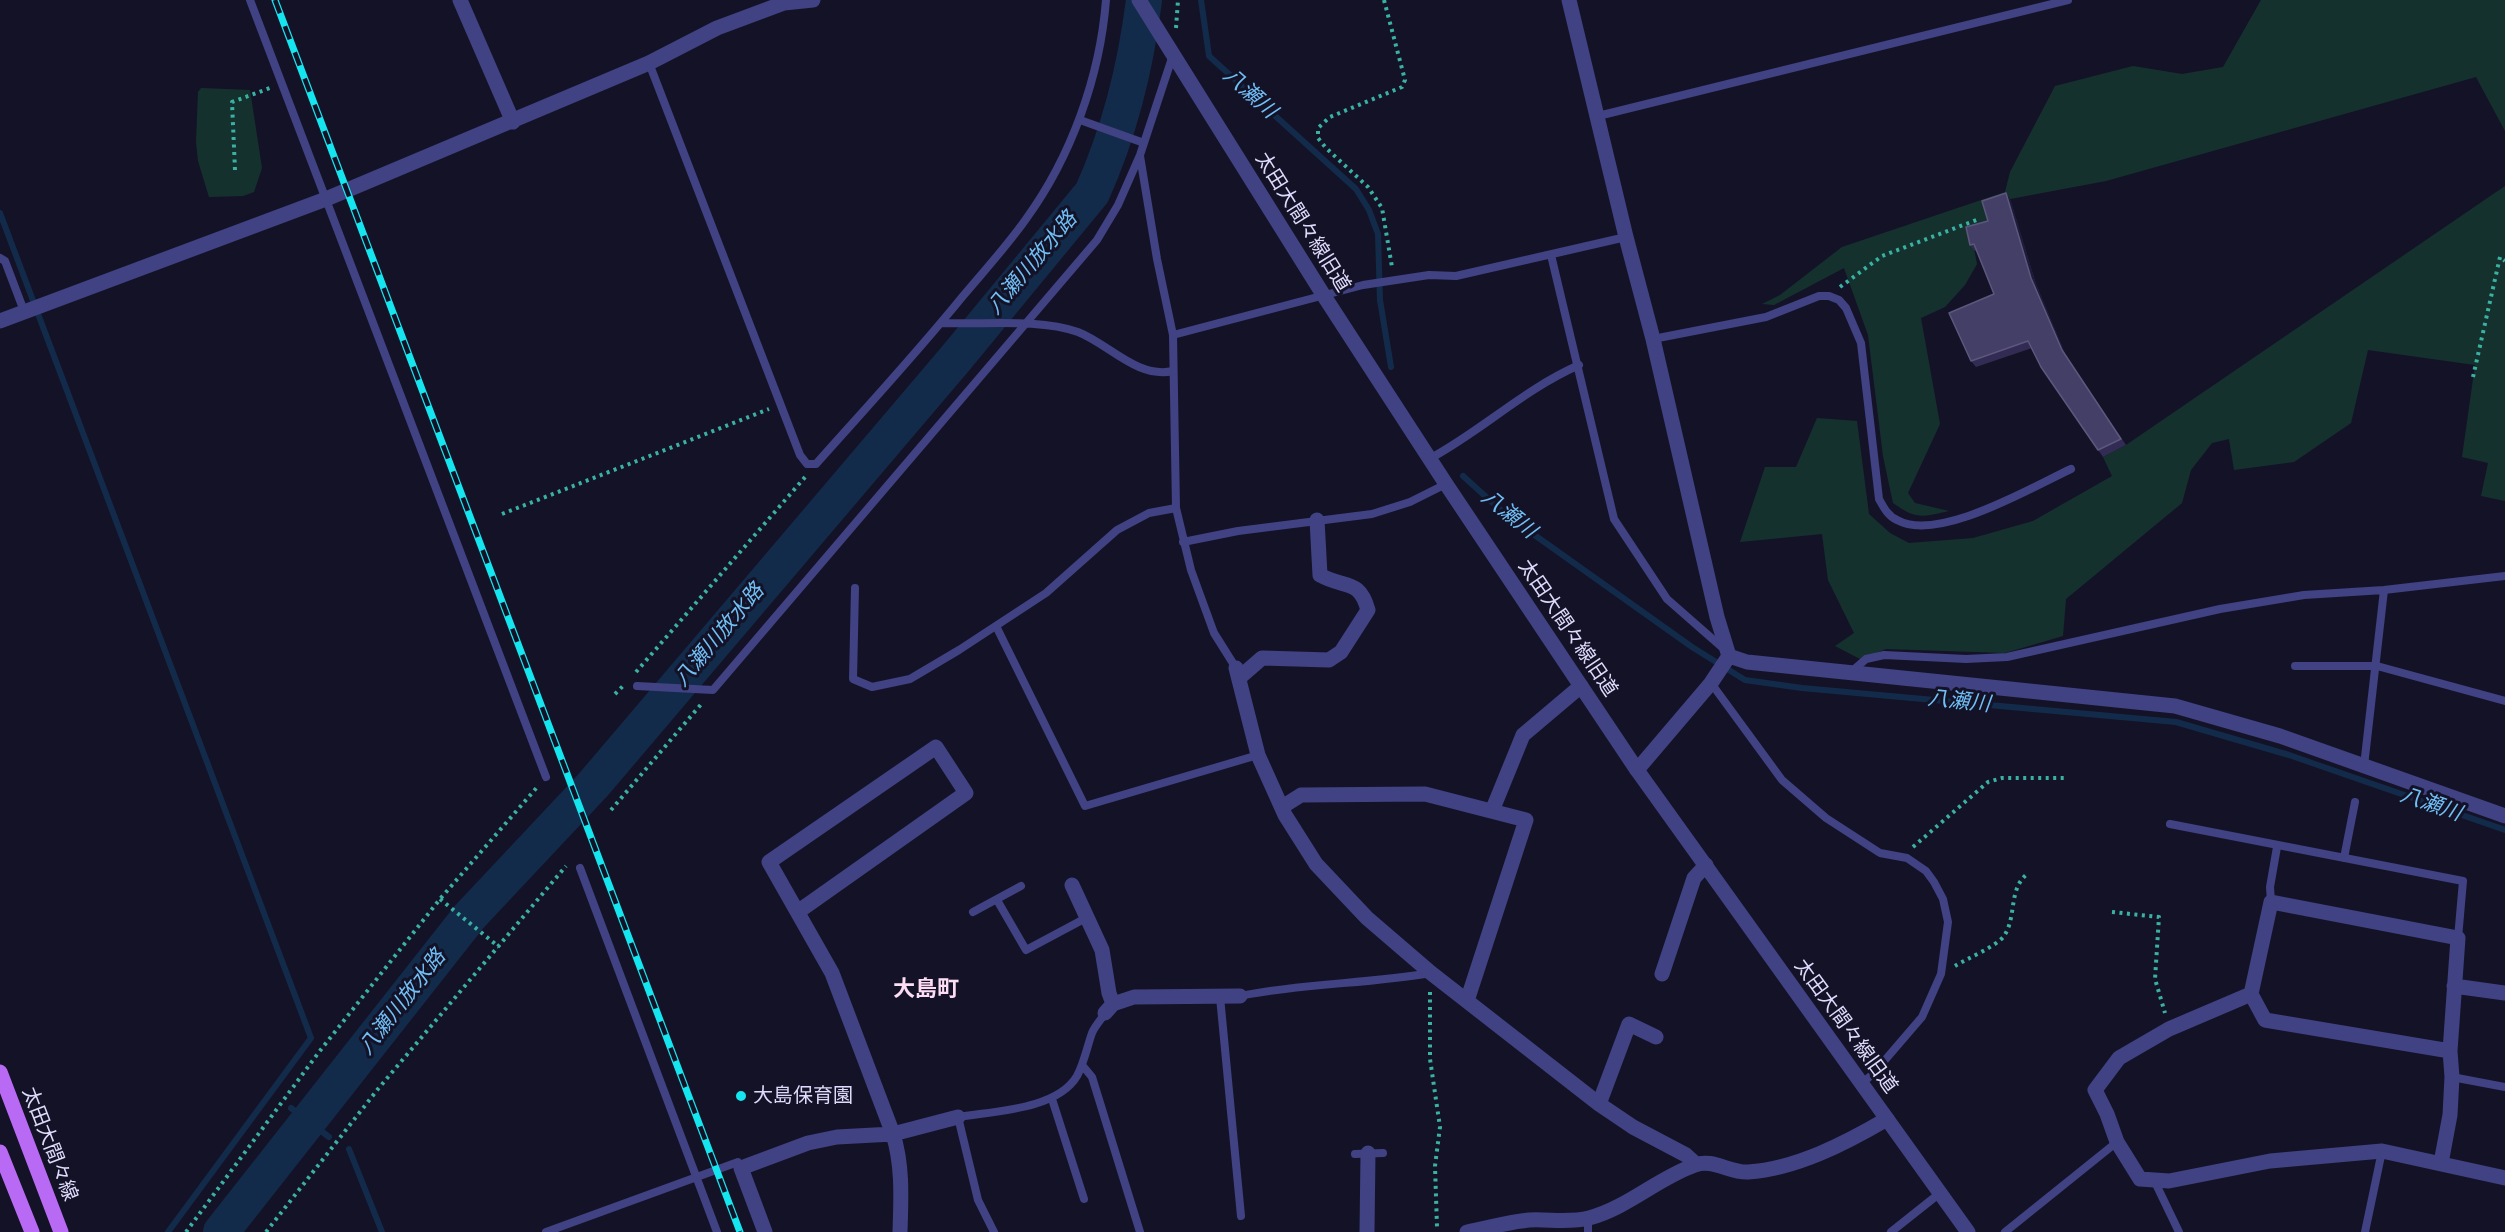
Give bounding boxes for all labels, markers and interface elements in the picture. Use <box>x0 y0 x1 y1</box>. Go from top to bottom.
water label: 八瀬川 <box>1218 63 1282 123</box>
street label: 太田大間々線旧道 <box>1250 148 1356 296</box>
water label: 八瀬川放水路 <box>982 207 1082 319</box>
water label: 八瀬川 <box>1477 484 1541 544</box>
street label: 太田大間々線旧道 <box>1513 555 1623 701</box>
water label: 八瀬川放水路 <box>669 579 769 691</box>
water label: 八瀬川 <box>1926 685 1992 717</box>
water label: 八瀬川 <box>2397 782 2465 826</box>
water label: 八瀬川放水路 <box>353 945 451 1059</box>
street label: 太田大間々線旧道 <box>1789 954 1903 1098</box>
district label: 大島町 <box>893 976 959 1002</box>
street label: 太田大間々線 <box>17 1084 83 1204</box>
place label: 大島保育園 <box>753 1084 853 1108</box>
marker: 大島保育園 <box>734 1089 748 1103</box>

